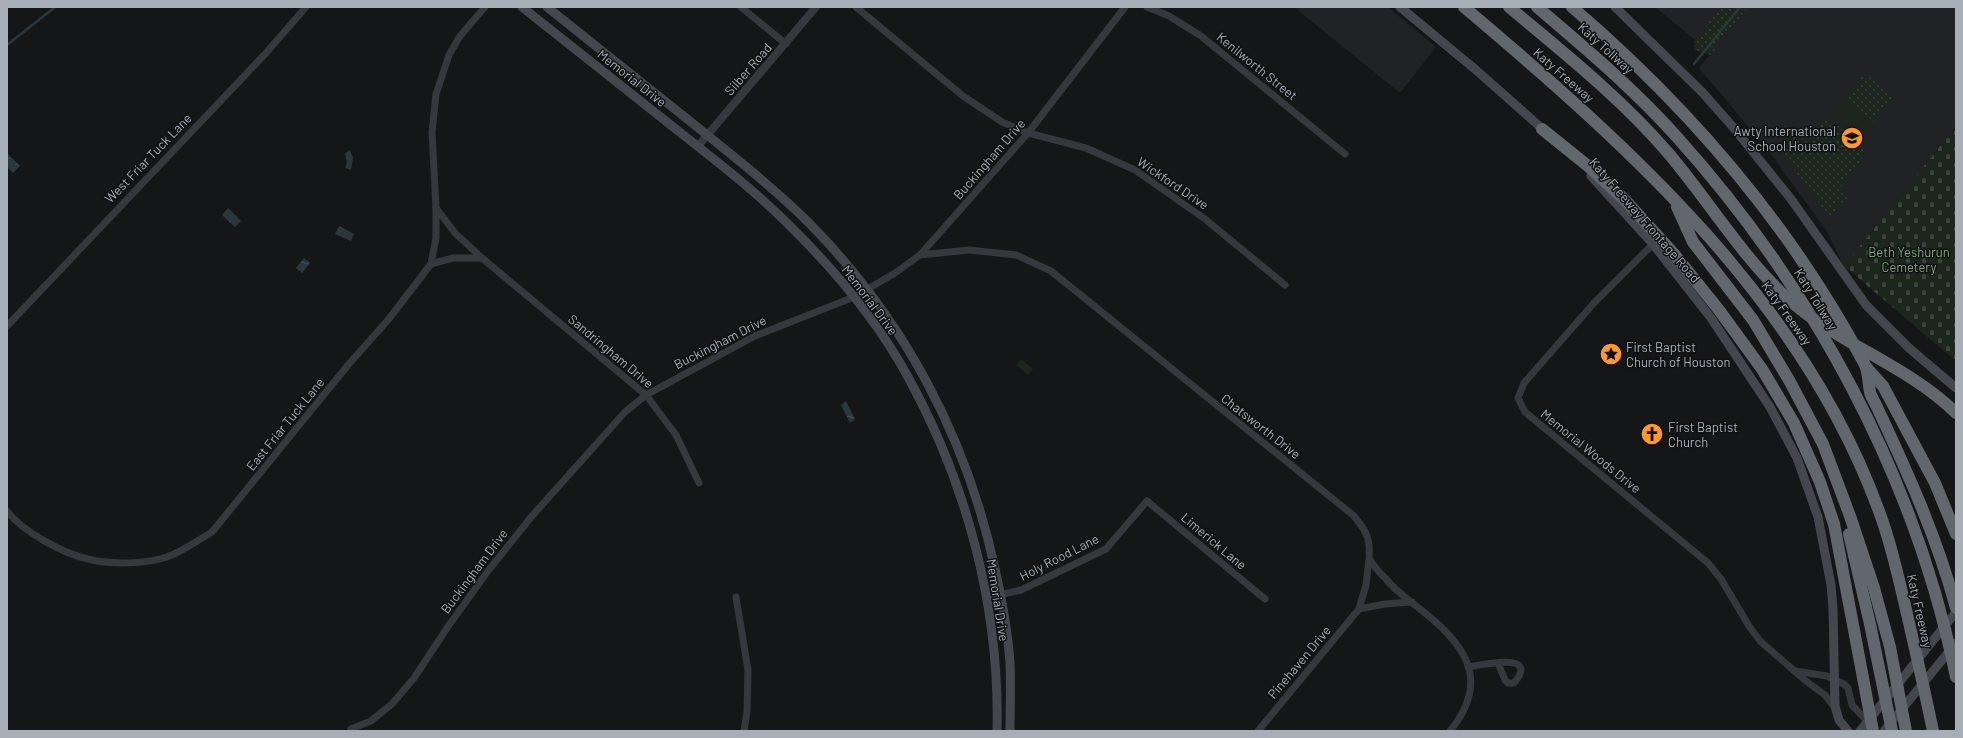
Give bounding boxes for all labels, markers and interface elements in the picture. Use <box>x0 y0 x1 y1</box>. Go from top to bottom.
street label: Katy Tollway <box>1575 19 1637 77</box>
street label: Kenilworth Street <box>1214 29 1300 103</box>
street label: Silber Road <box>721 40 775 98</box>
street label: Katy Freeway <box>1530 44 1598 106</box>
street label: Memorial Drive <box>594 46 670 110</box>
street label: West Friar Tuck Lane <box>101 110 195 206</box>
street label: Buckingham Drive <box>950 115 1028 203</box>
place label: Awty International School Houston <box>1734 123 1836 154</box>
school or university icon: Awty International School Houston <box>1839 125 1865 151</box>
street label: Wickford Drive <box>1134 153 1212 213</box>
street label: Katy Freeway Frontage Road <box>1586 154 1704 286</box>
park label: Beth Yeshurun Cemetery <box>1868 244 1950 275</box>
street label: Memorial Drive <box>839 262 901 338</box>
street label: Katy Tollway <box>1791 265 1841 333</box>
street label: Katy Freeway <box>1758 278 1816 348</box>
street label: Sandringham Drive <box>565 311 657 391</box>
street label: Buckingham Drive <box>671 312 769 372</box>
place label: First Baptist Church of Houston <box>1626 339 1731 370</box>
place icon: First Baptist Church of Houston <box>1598 341 1624 367</box>
street label: East Friar Tuck Lane <box>243 374 327 474</box>
street label: Chatsworth Drive <box>1218 390 1304 462</box>
street label: Memorial Woods Drive <box>1538 406 1644 496</box>
place label: First Baptist Church <box>1668 419 1738 450</box>
church icon: First Baptist Church <box>1639 421 1665 447</box>
street label: Limerick Lane <box>1178 509 1250 573</box>
street label: Buckingham Drive <box>437 526 511 616</box>
street label: Holy Rood Lane <box>1017 530 1101 584</box>
street label: Memorial Drive <box>984 558 1012 642</box>
street label: Katy Freeway <box>1904 573 1936 649</box>
street label: Pinehaven Drive <box>1264 622 1334 702</box>

